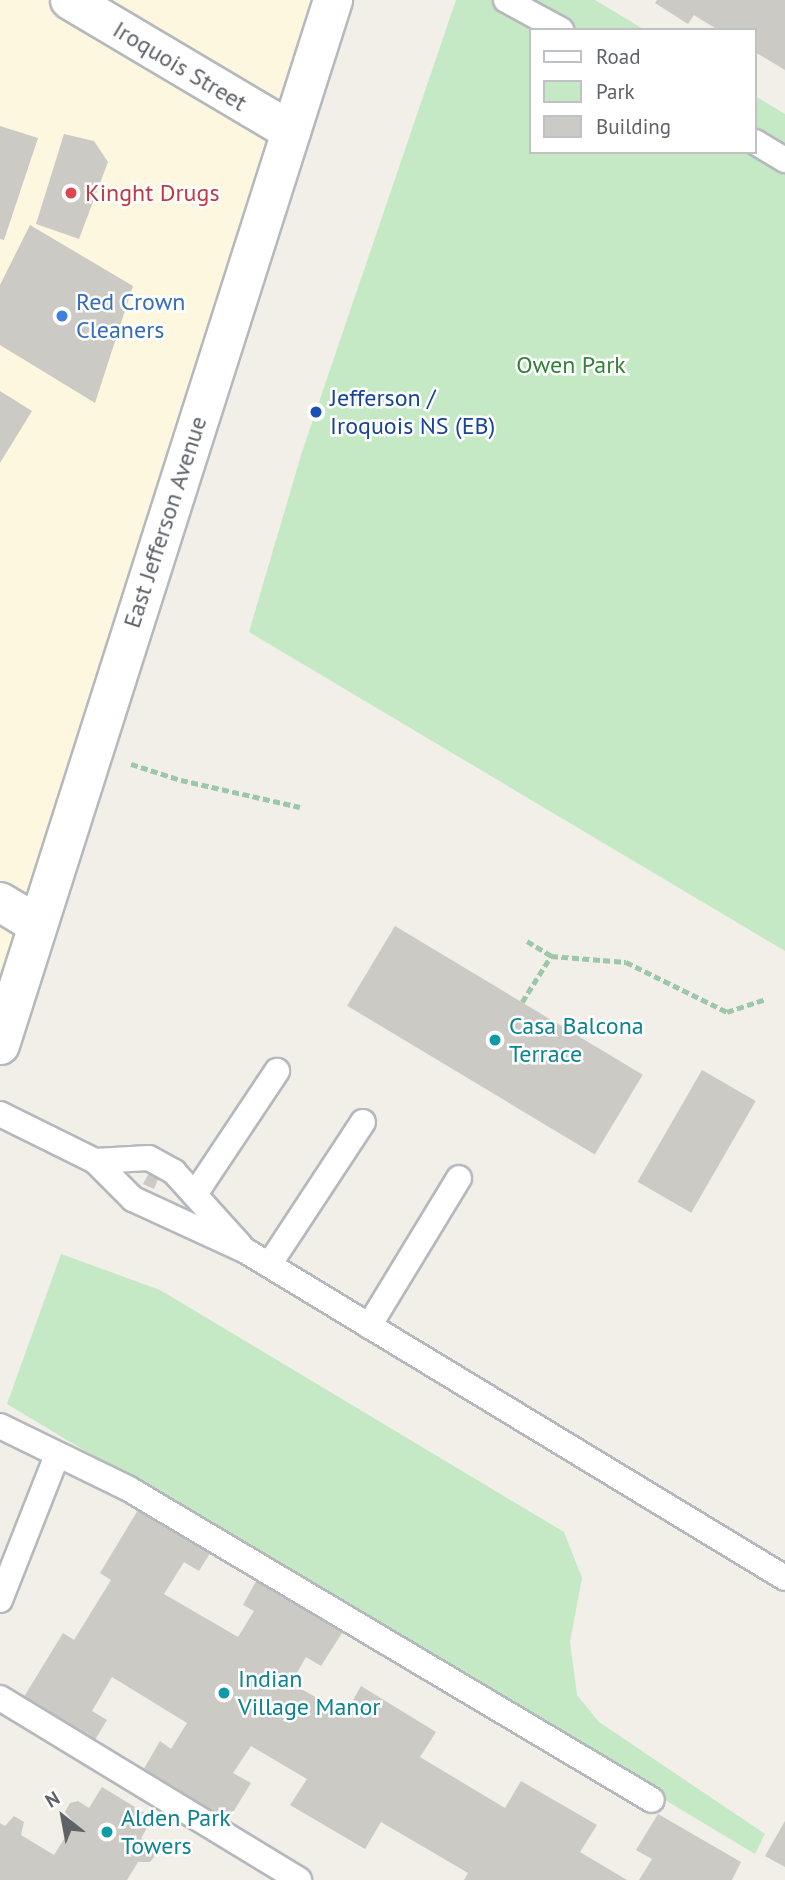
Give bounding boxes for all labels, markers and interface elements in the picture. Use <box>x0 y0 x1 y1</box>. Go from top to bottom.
street label: Iroquois Street <box>108 15 252 117</box>
legend <box>530 28 757 154</box>
text: Road <box>596 43 640 70</box>
text: Park <box>596 78 635 105</box>
text: Building <box>596 113 671 140</box>
place label: Kinght Drugs <box>85 179 220 207</box>
marker: Kinght Drugs <box>63 185 79 201</box>
place label: Red Crown Cleaners <box>76 288 185 344</box>
marker: Red Crown Cleaners <box>54 308 70 324</box>
park label: Owen Park <box>516 351 626 379</box>
place label: Jefferson / Iroquois NS (EB) <box>330 384 495 440</box>
marker: Jefferson / Iroquois NS (EB) <box>308 404 324 420</box>
street label: East Jefferson Avenue <box>117 412 213 632</box>
place label: Casa Balcona Terrace <box>509 1012 644 1068</box>
marker: Casa Balcona Terrace <box>487 1032 503 1048</box>
place label: Indian Village Manor <box>238 1665 381 1721</box>
marker: Indian Village Manor <box>216 1685 232 1701</box>
north arrow <box>28 1782 98 1852</box>
text: N <box>41 1786 64 1813</box>
place label: Alden Park Towers <box>121 1804 231 1860</box>
marker: Alden Park Towers <box>99 1824 115 1840</box>

